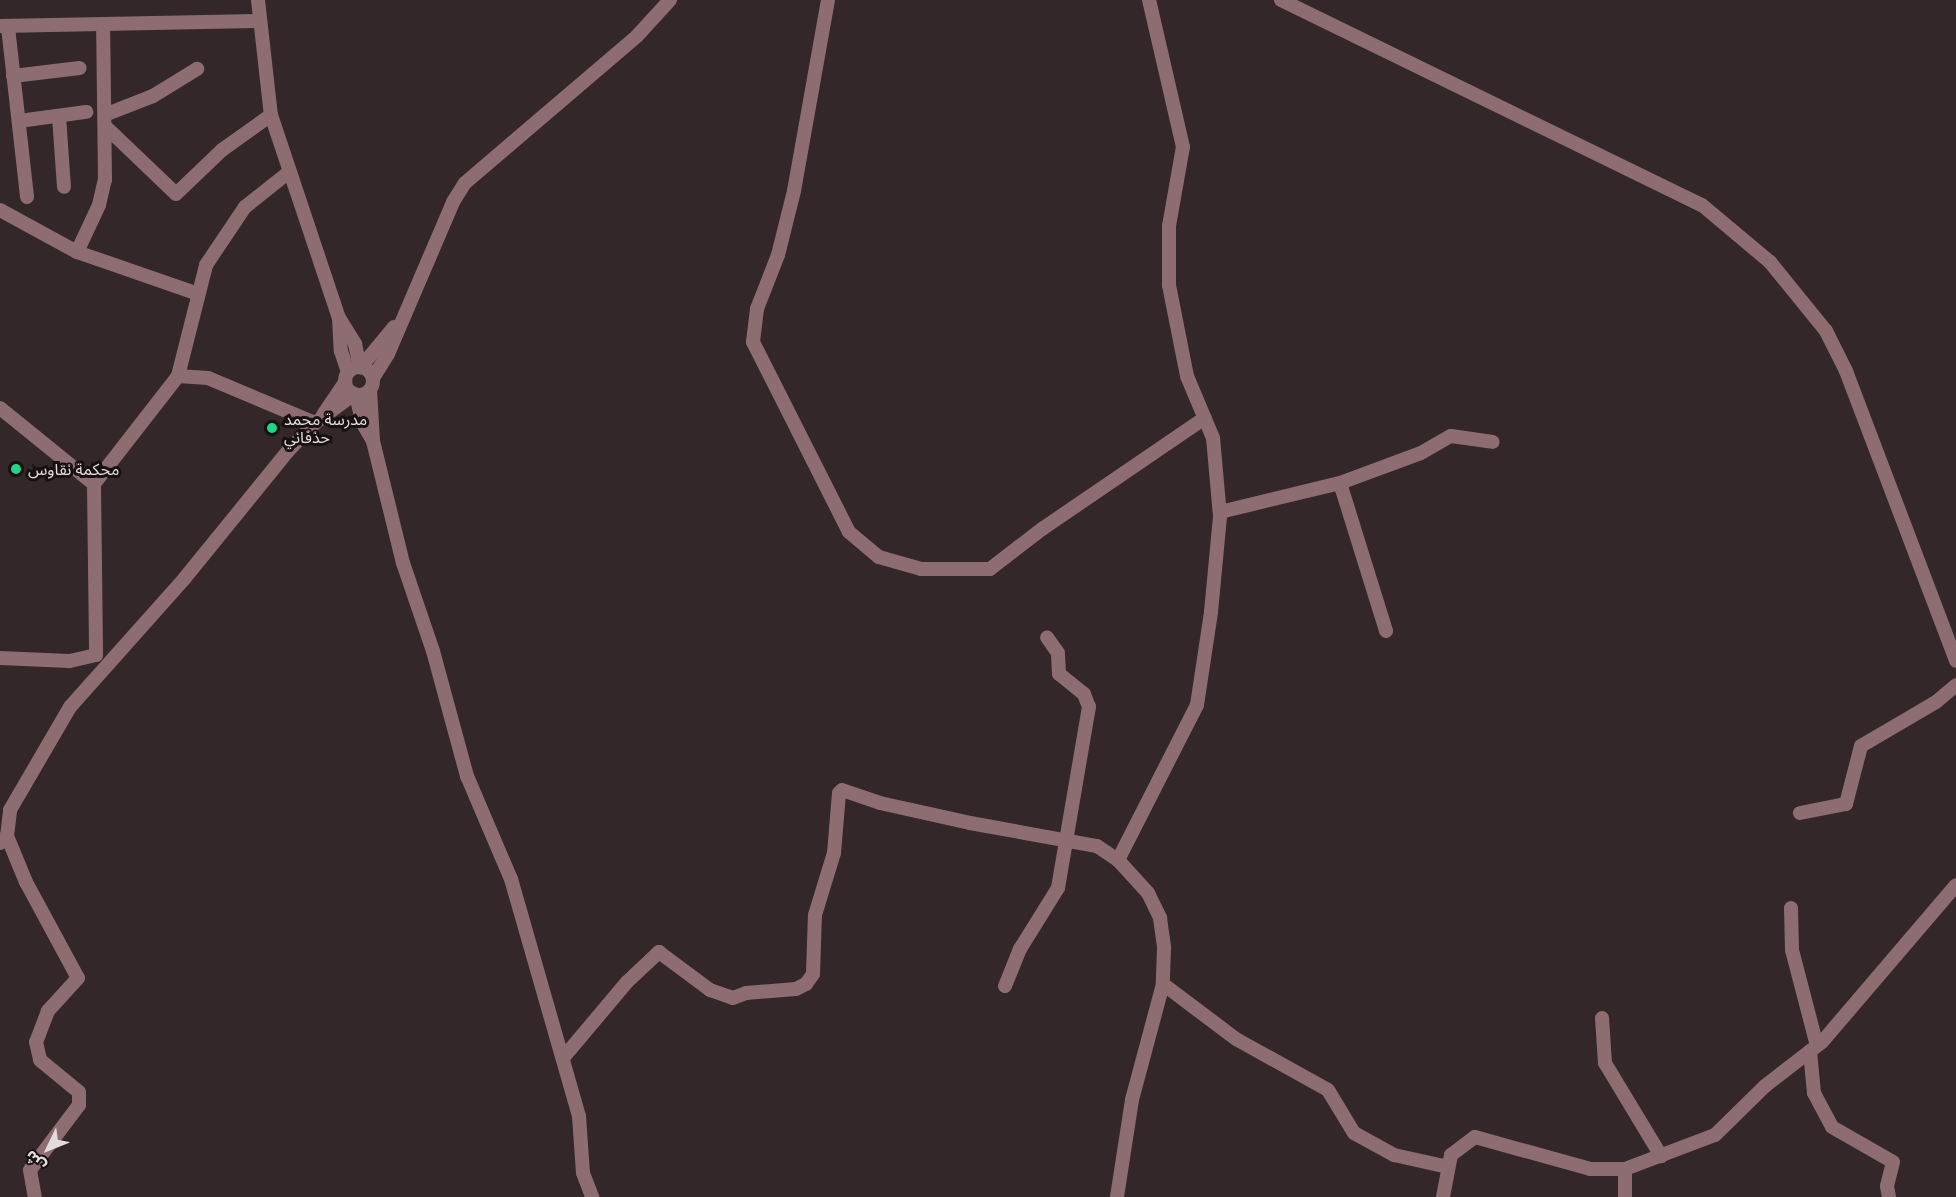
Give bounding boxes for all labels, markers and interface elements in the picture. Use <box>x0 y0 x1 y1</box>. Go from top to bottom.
place label: مدرسة محمد حذفاني <box>284 409 367 447</box>
marker: مدرسة محمد حذفاني <box>265 421 279 435</box>
place label: محكمة نقاوس <box>28 459 119 479</box>
marker: محكمة نقاوس <box>9 462 23 476</box>
north arrow <box>18 1119 78 1179</box>
text: ش <box>20 1146 50 1176</box>

